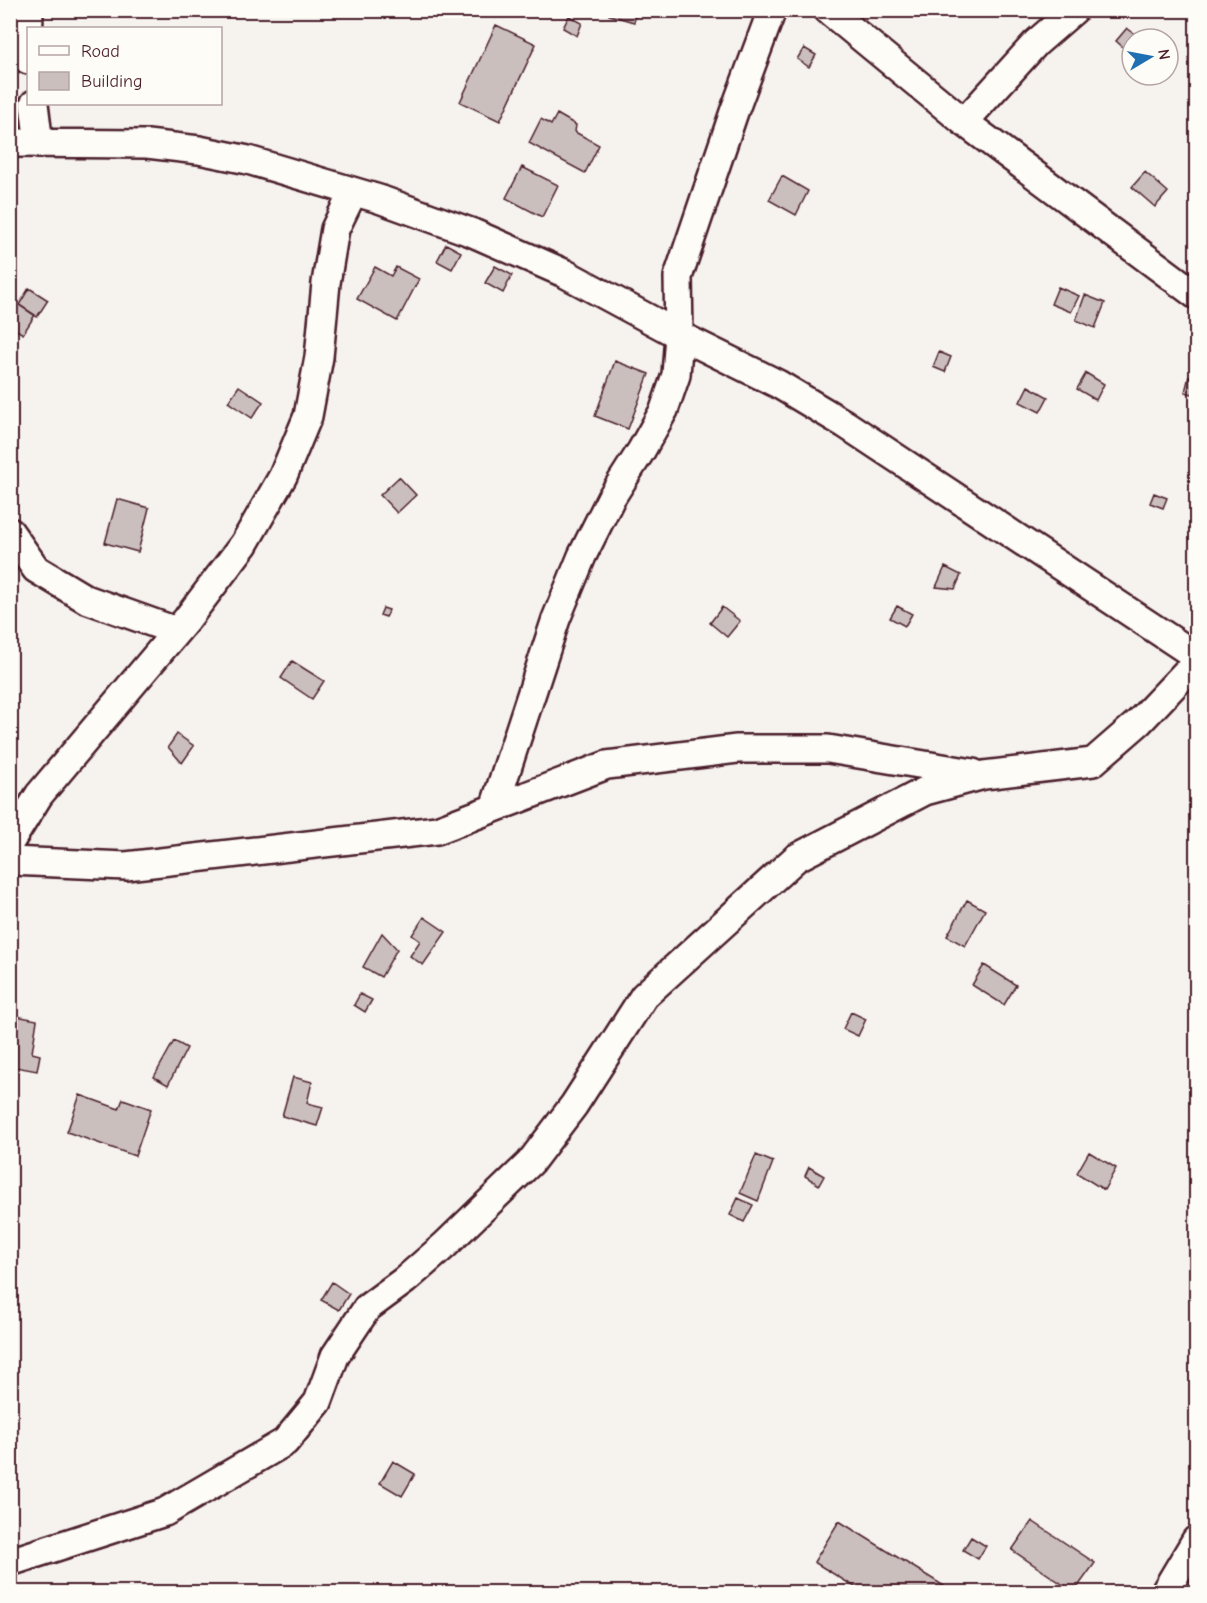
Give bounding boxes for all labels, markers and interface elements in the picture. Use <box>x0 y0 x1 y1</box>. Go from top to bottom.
legend <box>27 27 222 105</box>
north arrow <box>1120 27 1180 87</box>
text: Road <box>81 41 120 62</box>
text: N <box>1154 48 1174 61</box>
text: Building <box>81 71 143 92</box>

